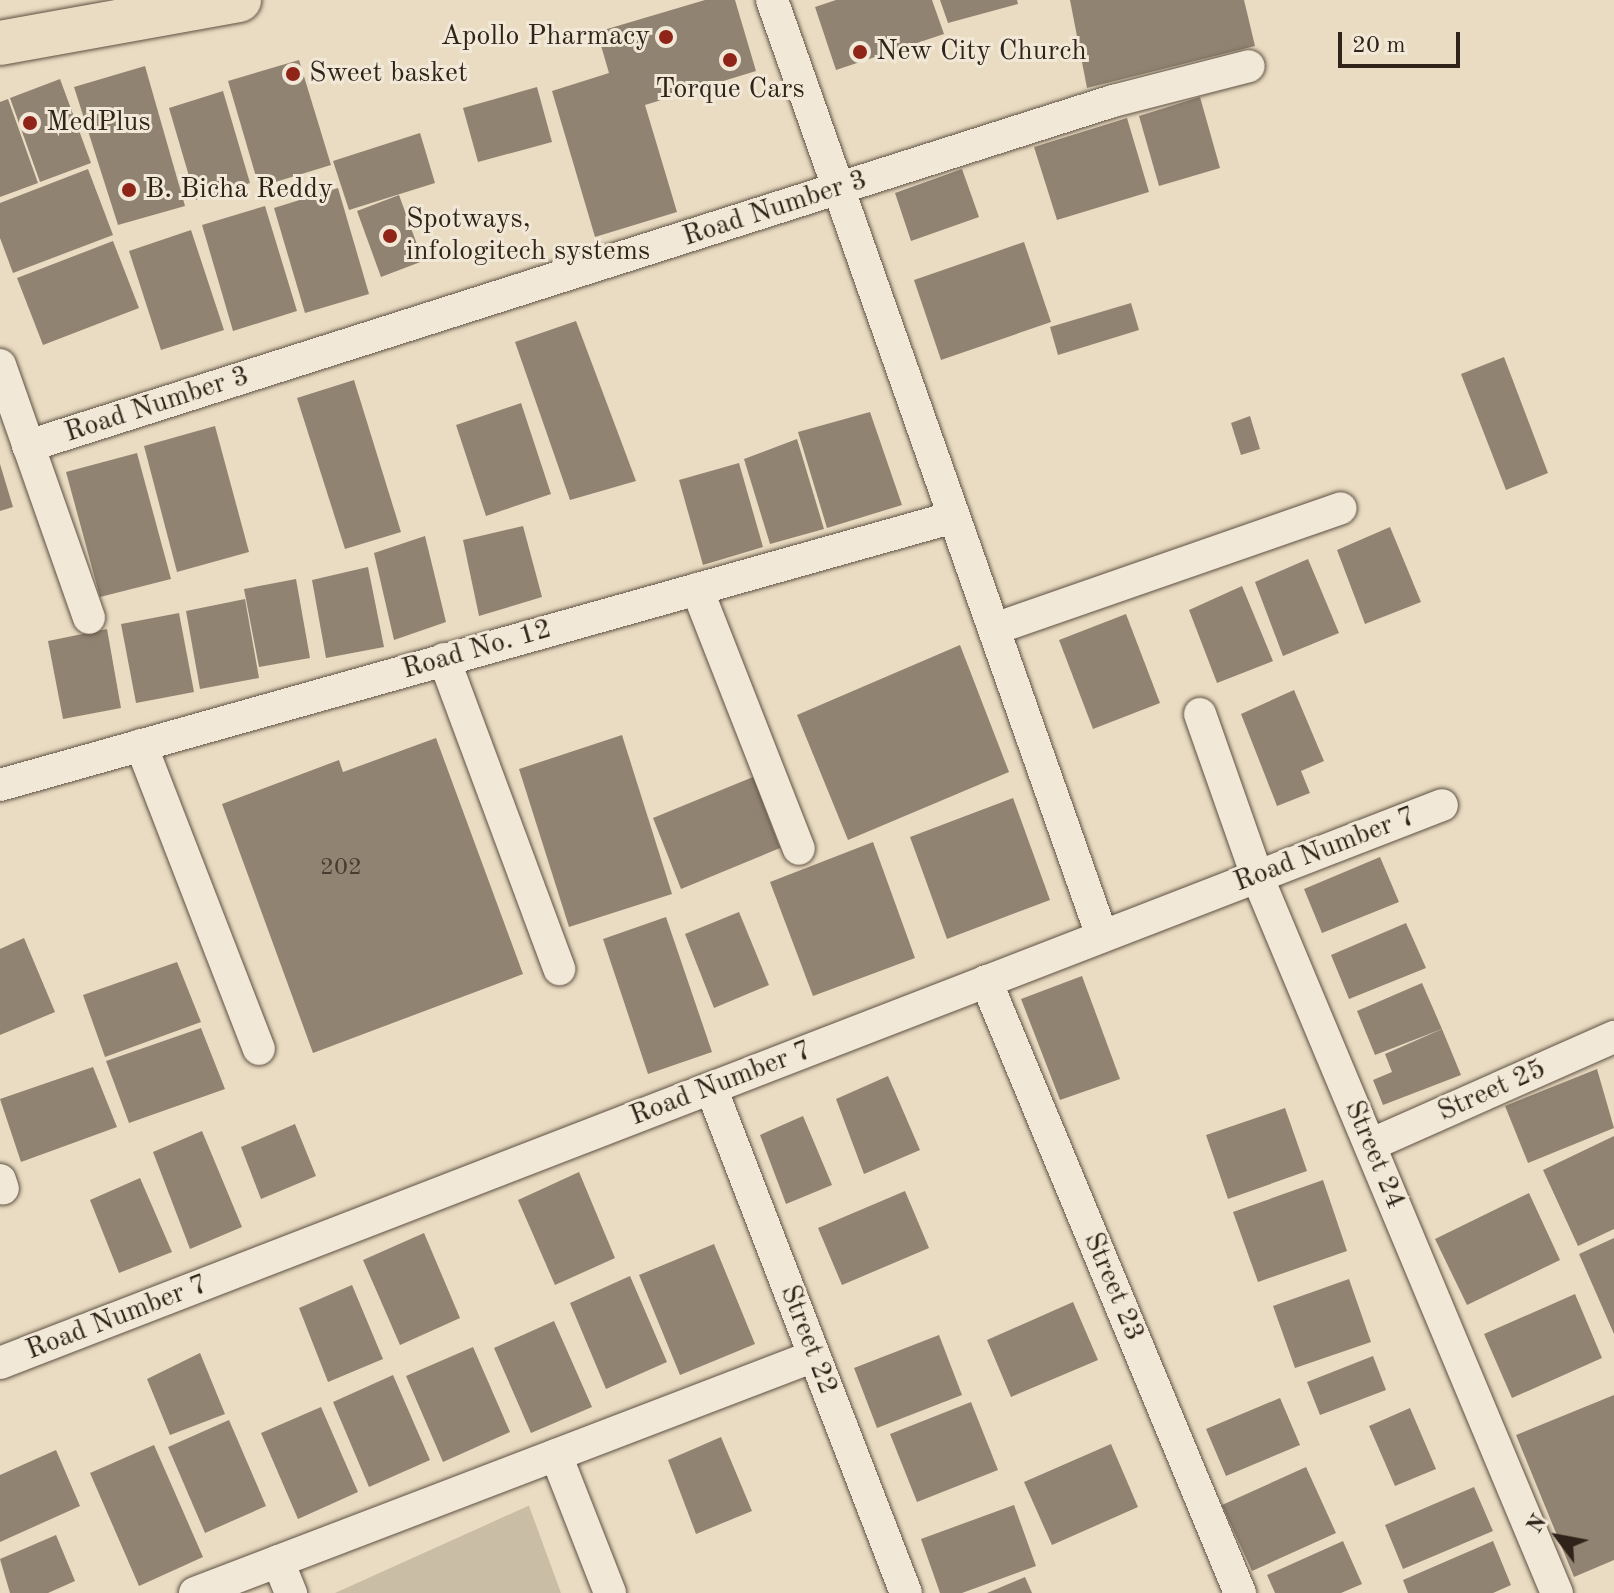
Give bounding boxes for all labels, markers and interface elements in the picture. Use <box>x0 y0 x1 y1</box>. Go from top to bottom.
scale bar <box>1342 16 1464 66</box>
place label: Apollo Pharmacy <box>441 20 650 54</box>
marker: Apollo Pharmacy <box>657 28 675 46</box>
text: 20 m <box>1352 34 1406 58</box>
place label: New City Church <box>876 35 1087 69</box>
marker: New City Church <box>851 43 869 61</box>
marker: Torque Cars <box>721 51 739 69</box>
place label: Sweet basket <box>309 57 468 91</box>
marker: Sweet basket <box>284 65 302 83</box>
place label: Torque Cars <box>655 73 805 107</box>
place label: MedPlus <box>46 106 151 140</box>
marker: MedPlus <box>21 114 39 132</box>
street label: Road Number 3 <box>679 163 871 255</box>
place label: B. Bicha Reddy <box>145 173 333 207</box>
marker: B. Bicha Reddy <box>120 181 138 199</box>
place label: Spotways, infologitech systems <box>406 203 650 269</box>
marker: Spotways, infologitech systems <box>381 227 399 245</box>
street label: Road Number 3 <box>61 359 253 451</box>
street label: Road No. 12 <box>398 613 556 687</box>
street label: Road Number 7 <box>1229 800 1421 900</box>
house number: 202 <box>320 855 362 883</box>
street label: Road Number 7 <box>625 1034 817 1134</box>
street label: Street 25 <box>1433 1052 1551 1130</box>
street label: Street 24 <box>1336 1096 1412 1214</box>
street label: Street 23 <box>1075 1228 1151 1346</box>
street label: Road Number 7 <box>21 1268 213 1368</box>
street label: Street 22 <box>772 1281 844 1399</box>
north arrow <box>1518 1497 1598 1577</box>
text: N <box>1524 1511 1551 1537</box>

